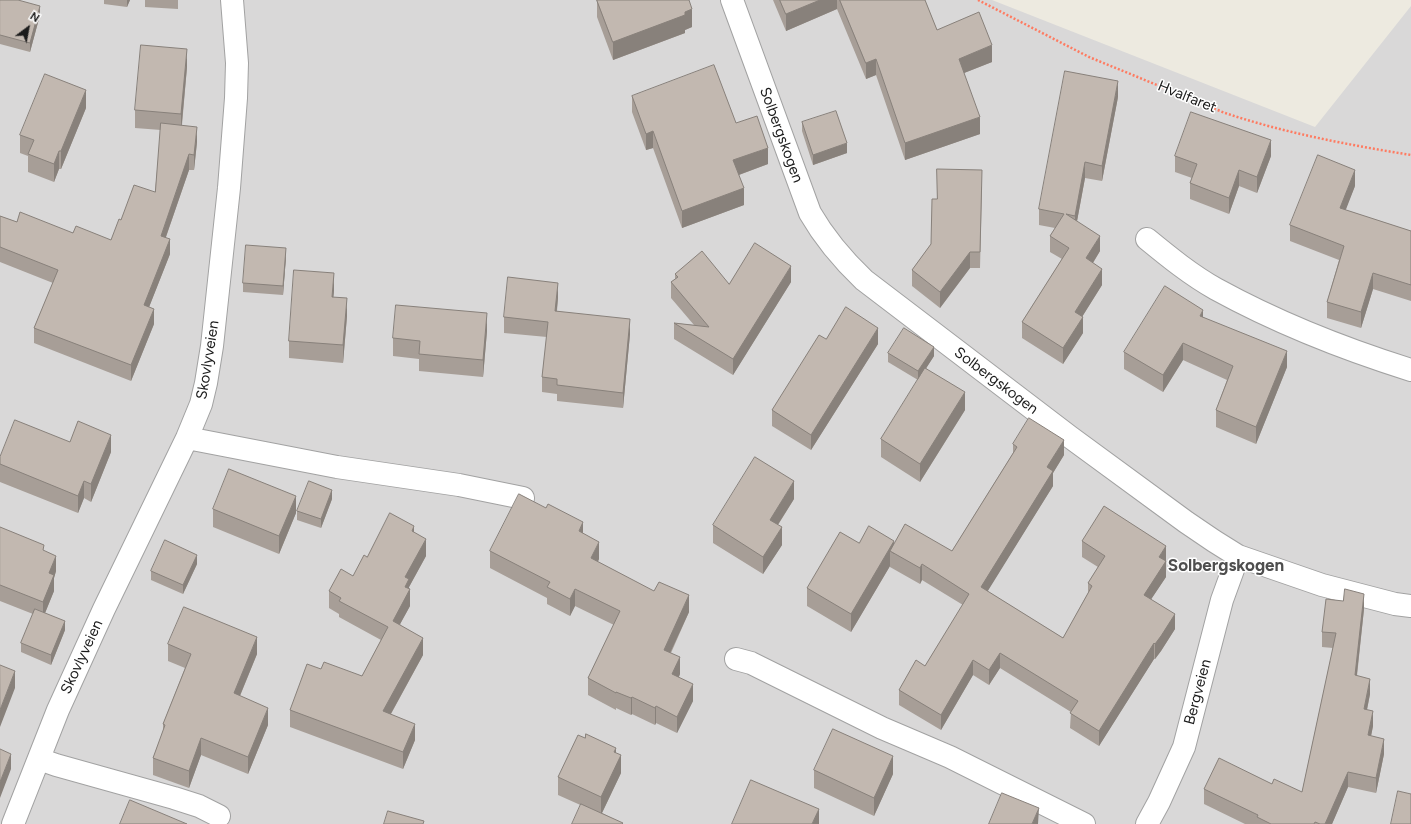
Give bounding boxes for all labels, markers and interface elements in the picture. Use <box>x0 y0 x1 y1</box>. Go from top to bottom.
north arrow <box>8 8 48 48</box>
text: N <box>28 10 42 25</box>
street label: Hvalfaret <box>1155 77 1219 117</box>
street label: Solbergskogen <box>755 85 807 185</box>
street label: Skovlyveien <box>193 319 223 401</box>
street label: Solbergskogen <box>951 344 1041 418</box>
district label: Solbergskogen <box>1168 556 1284 576</box>
street label: Skovlyveien <box>57 617 107 697</box>
street label: Bergveien <box>1181 657 1215 727</box>

